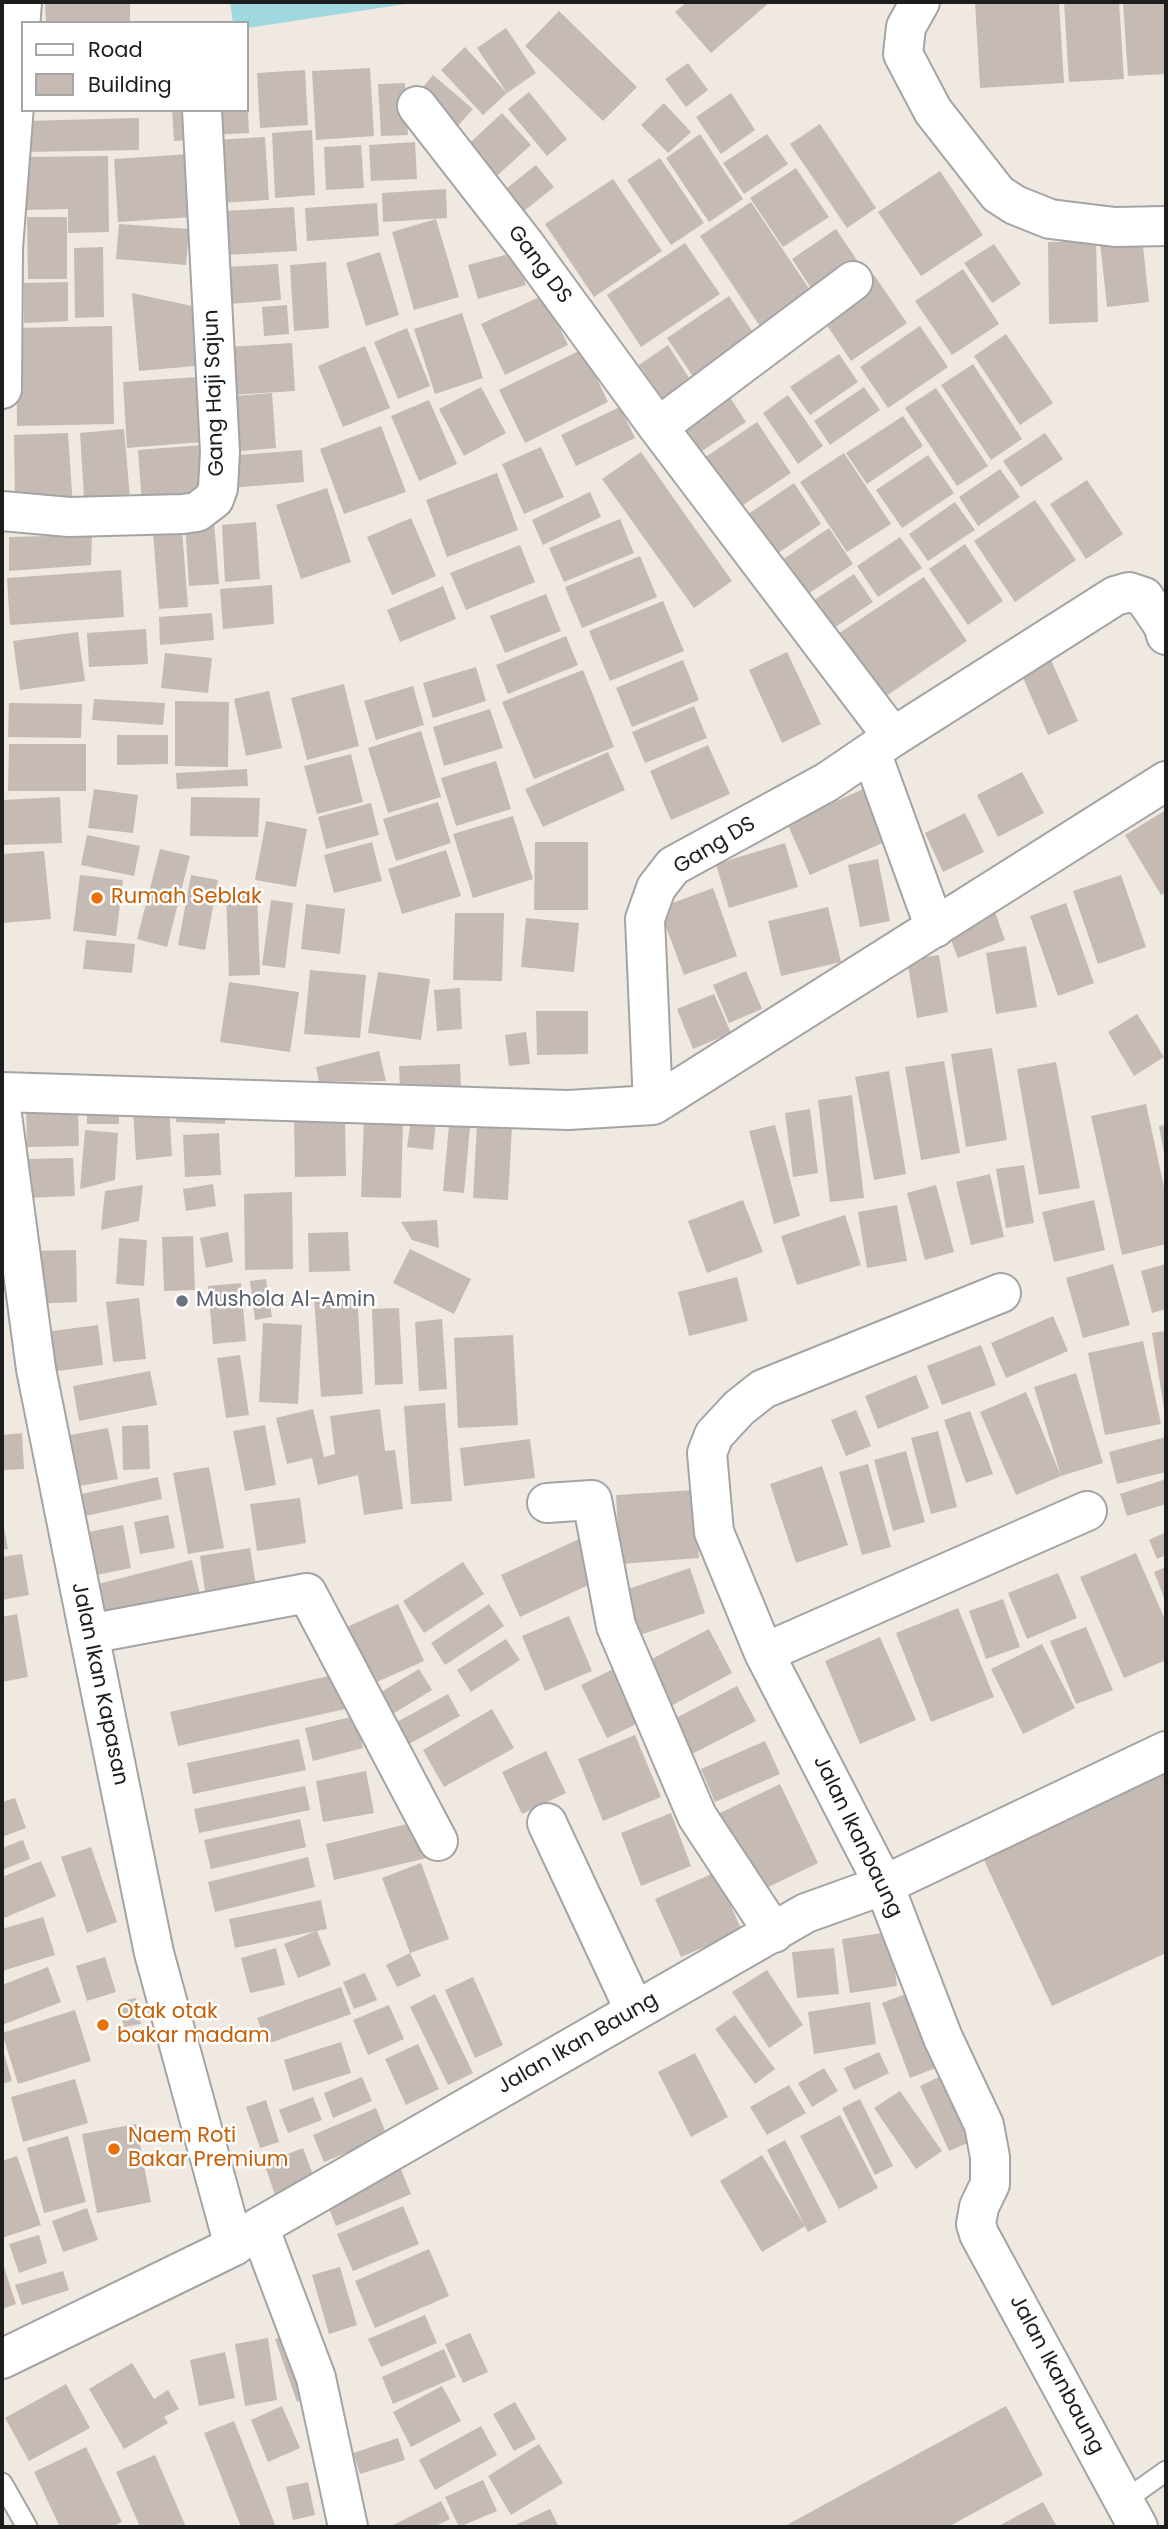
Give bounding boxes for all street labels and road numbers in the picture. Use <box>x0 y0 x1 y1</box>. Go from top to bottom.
street label: Gang DS <box>502 221 576 309</box>
street label: Gang Haji Sajun <box>199 309 231 477</box>
street label: Gang DS <box>670 812 760 880</box>
street label: Jalan Ikan Kapasan <box>65 1580 133 1788</box>
street label: Jalan Ikanbaung <box>807 1752 907 1922</box>
street label: Jalan Ikan Baung <box>493 1988 663 2100</box>
street label: Jalan Ikanbaung <box>1003 2291 1109 2459</box>

